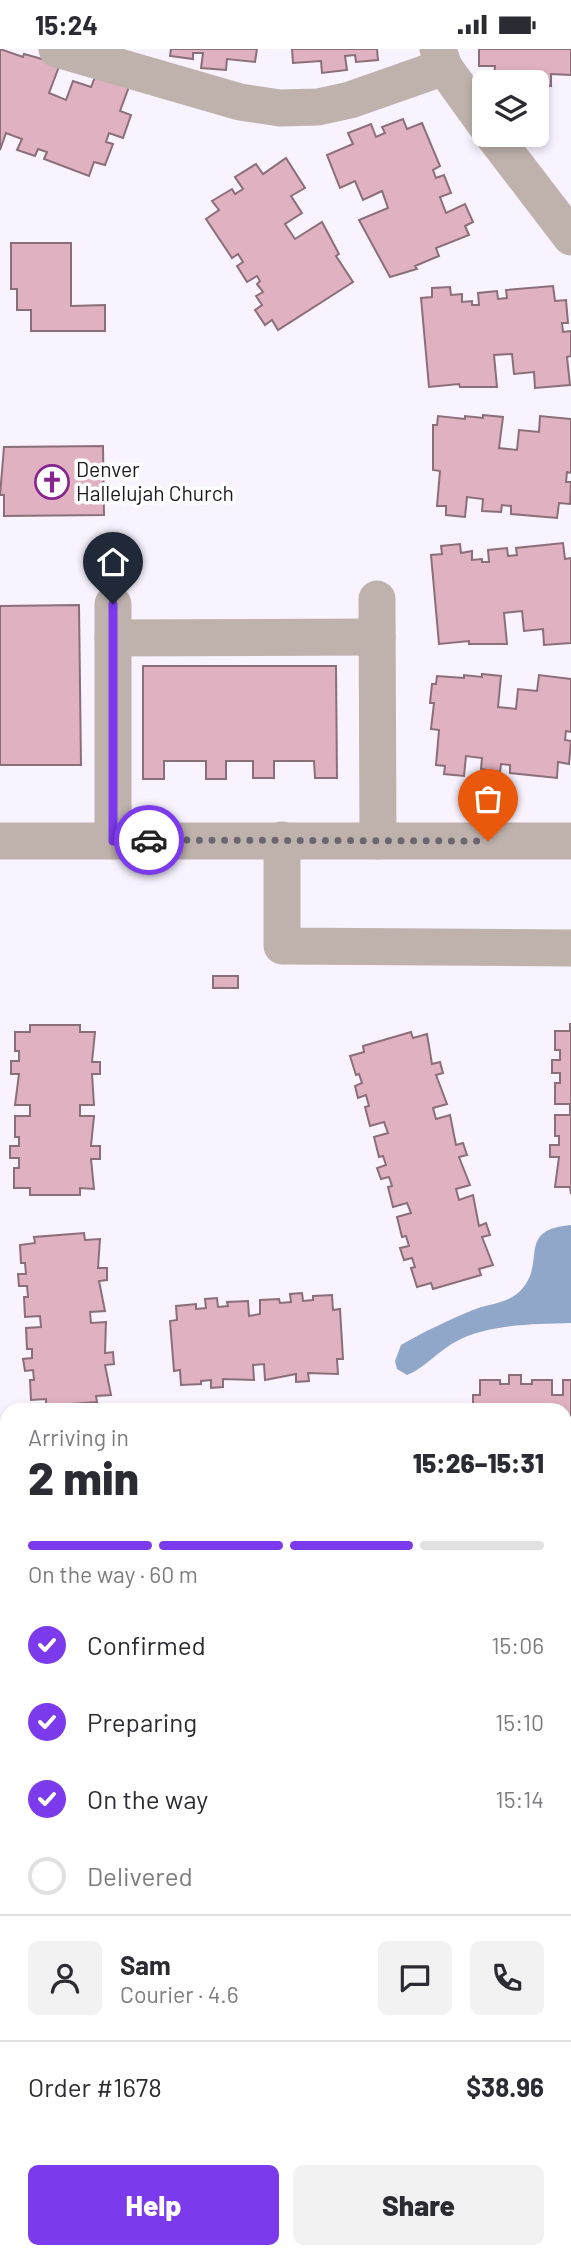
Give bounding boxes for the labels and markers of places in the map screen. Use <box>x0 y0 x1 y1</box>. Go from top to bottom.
place label: Denver Hallelujah Church <box>76 456 234 505</box>
church icon: Denver Hallelujah Church <box>33 463 71 501</box>
pin <box>83 532 143 604</box>
pin <box>458 769 518 841</box>

